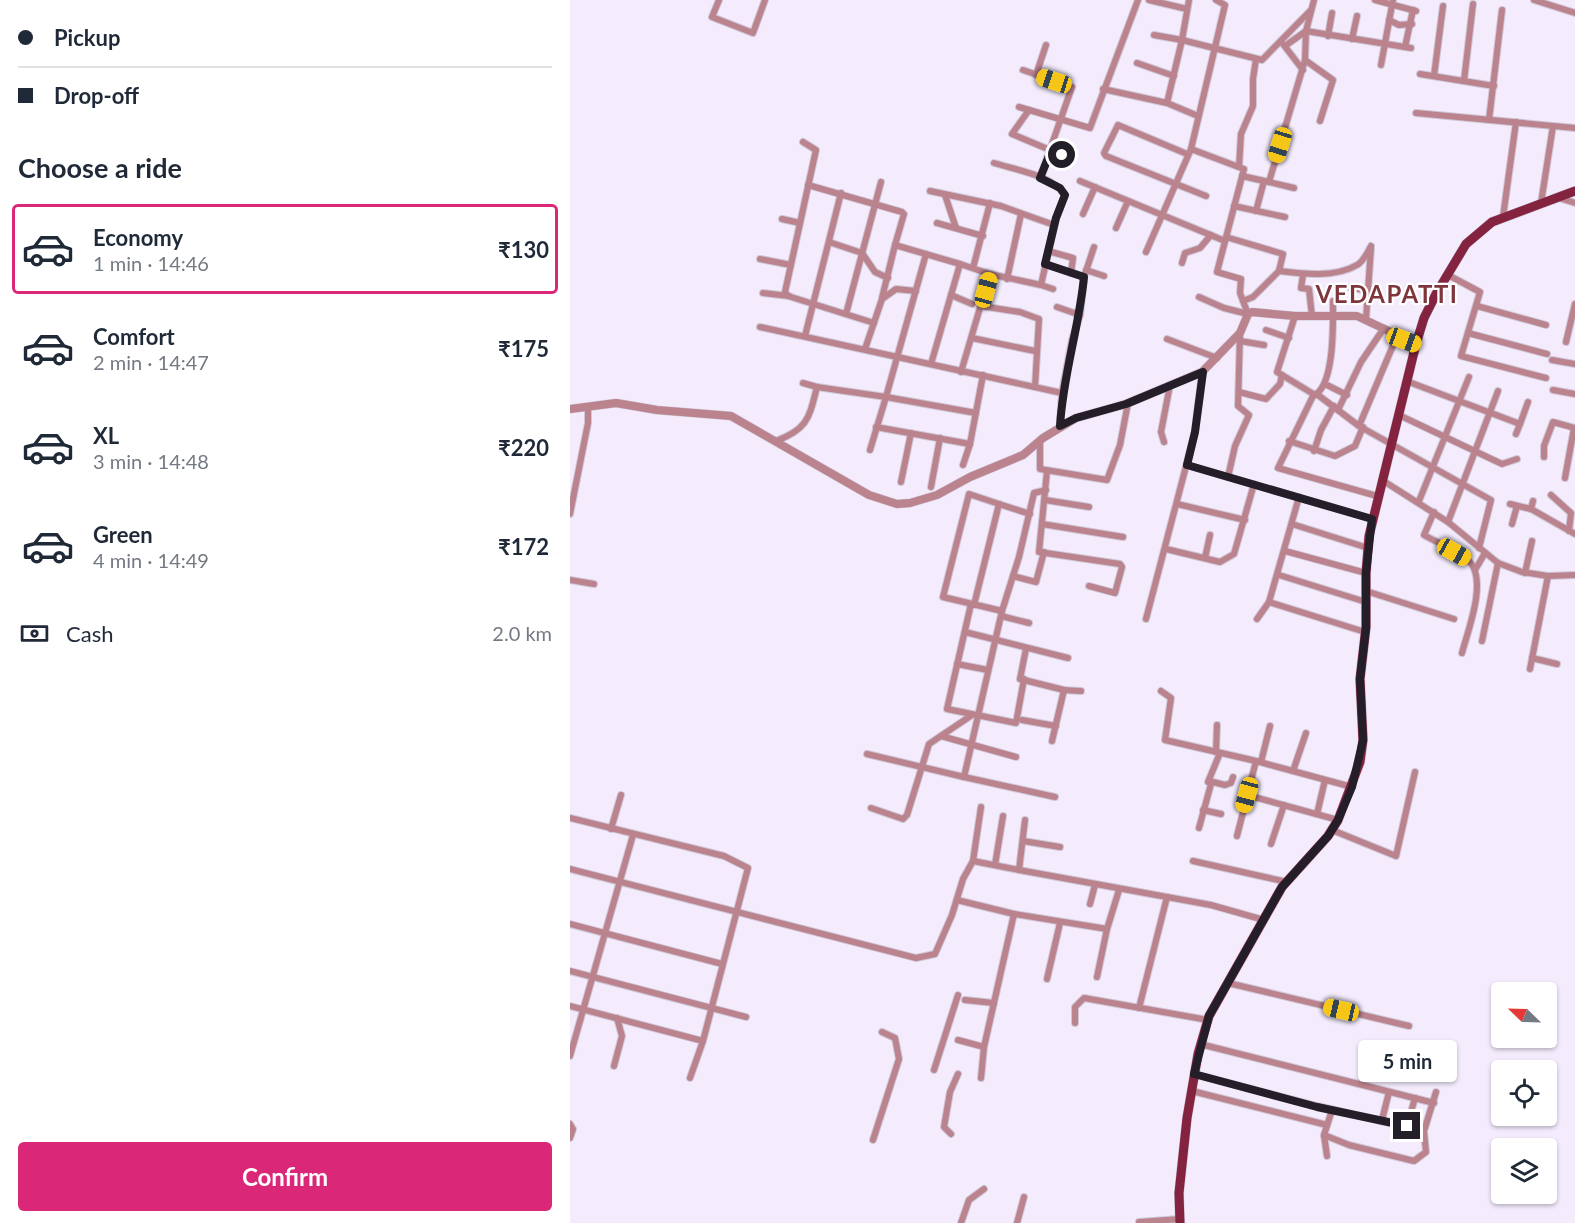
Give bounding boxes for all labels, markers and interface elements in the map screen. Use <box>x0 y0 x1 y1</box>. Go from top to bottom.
text: Pickup <box>54 24 120 51</box>
car <box>1034 67 1074 95</box>
text: Drop-off <box>54 82 139 109</box>
car <box>1266 125 1294 165</box>
route start <box>1048 141 1075 168</box>
text: Choose a ride <box>18 151 182 184</box>
icon: car <box>21 222 75 276</box>
text: Economy <box>93 224 183 251</box>
text: ₹130 <box>498 236 549 263</box>
text: 1 min · 14:46 <box>93 251 209 275</box>
car <box>973 270 999 310</box>
district label: VEDAPATTI <box>1315 279 1458 308</box>
icon: car <box>21 321 75 375</box>
text: Comfort <box>93 323 175 350</box>
car <box>1384 325 1424 355</box>
text: ₹175 <box>498 335 549 362</box>
text: 2 min · 14:47 <box>93 350 209 374</box>
icon: car <box>21 420 75 474</box>
text: XL <box>93 422 119 449</box>
text: ₹220 <box>498 434 549 461</box>
text: 3 min · 14:48 <box>93 449 209 473</box>
icon: car <box>21 519 75 573</box>
text: Green <box>93 521 153 548</box>
text: ₹172 <box>498 533 549 560</box>
car <box>1434 535 1474 569</box>
text: 4 min · 14:49 <box>93 548 209 572</box>
icon: cash <box>18 617 51 650</box>
text: Cash <box>66 620 113 647</box>
text: 2.0 km <box>492 621 552 645</box>
car <box>1234 775 1260 815</box>
north arrow <box>1491 982 1557 1048</box>
map controls <box>1491 982 1557 1204</box>
car <box>1321 997 1361 1023</box>
callout: 5 min <box>1358 1039 1456 1081</box>
text: 5 min <box>1383 1049 1432 1073</box>
button: locate <box>1491 1060 1557 1126</box>
route end <box>1393 1112 1420 1139</box>
button: layers <box>1491 1138 1557 1204</box>
button: Confirm <box>18 1142 552 1211</box>

